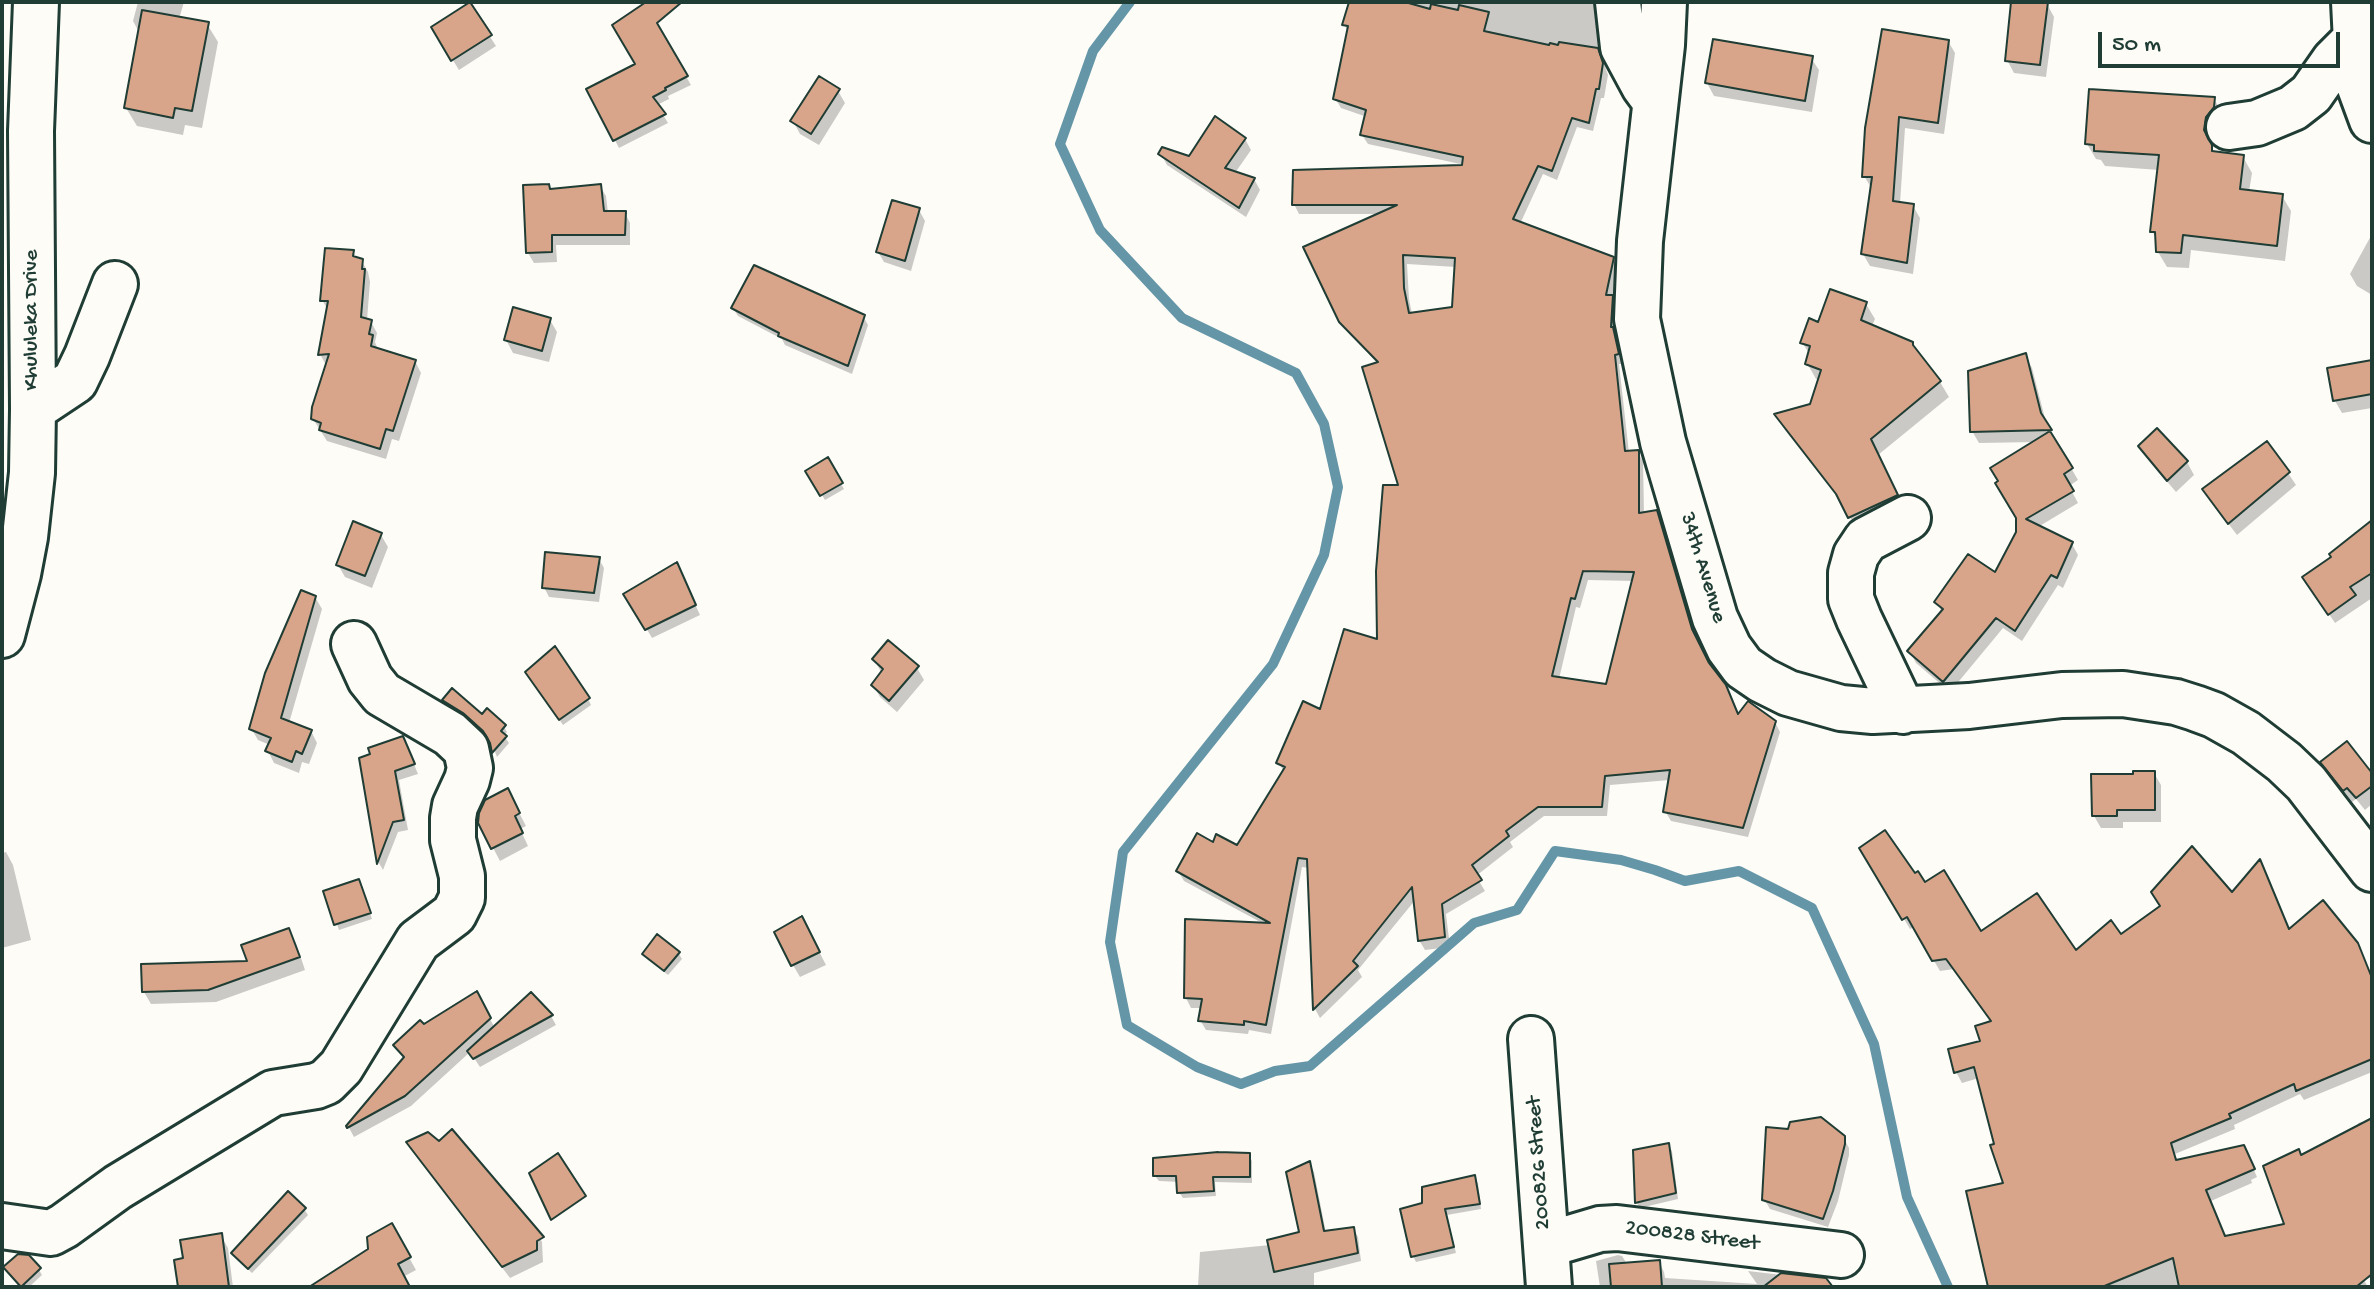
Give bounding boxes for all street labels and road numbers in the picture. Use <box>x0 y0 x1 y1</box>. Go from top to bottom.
street label: Khululeka Drive <box>20 250 46 390</box>
street label: 34th Avenue <box>1673 510 1731 626</box>
street label: 200826 Street <box>1522 1095 1558 1231</box>
street label: 200828 Street <box>1624 1216 1760 1258</box>

